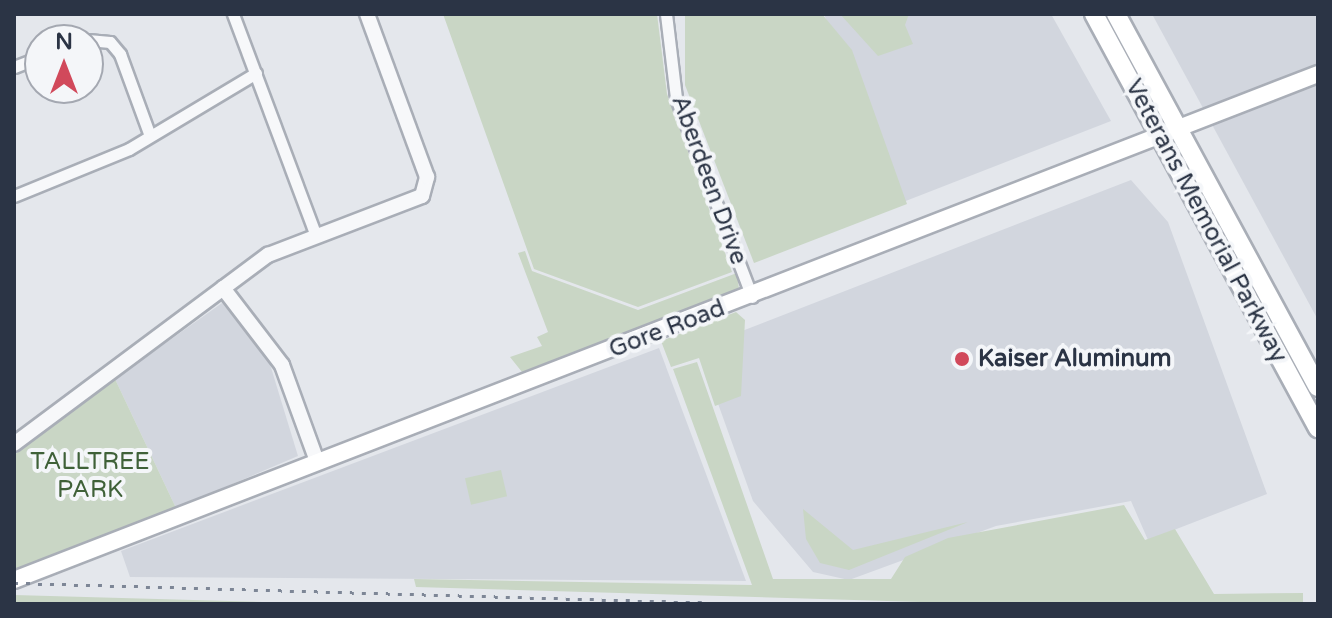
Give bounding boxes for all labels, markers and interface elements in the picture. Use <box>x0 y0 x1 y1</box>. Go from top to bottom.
north arrow <box>24 24 104 104</box>
text: N <box>55 29 73 55</box>
street label: Veterans Memorial Parkway <box>1119 74 1293 368</box>
street label: Aberdeen Drive <box>665 92 753 268</box>
street label: Gore Road <box>605 294 729 364</box>
place label: Kaiser Aluminum <box>978 345 1172 373</box>
marker: Kaiser Aluminum <box>953 350 971 368</box>
park label: TALLTREE PARK <box>30 448 150 504</box>

